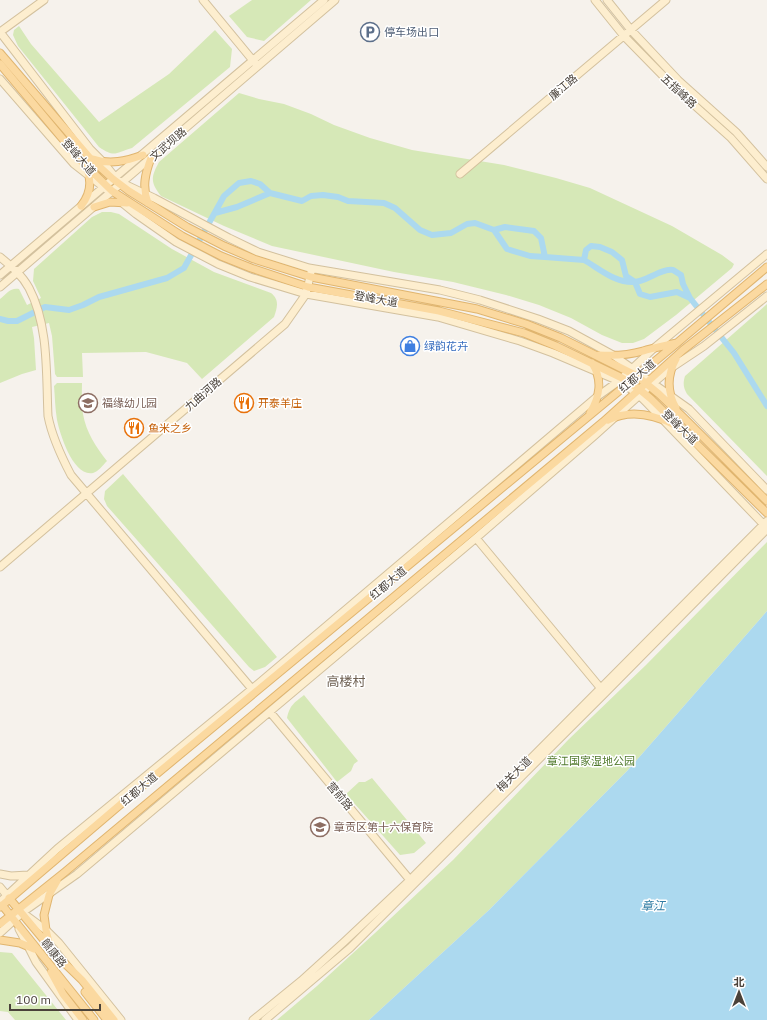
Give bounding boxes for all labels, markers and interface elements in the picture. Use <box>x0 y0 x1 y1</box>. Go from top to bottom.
parking icon: 停车场出口 <box>359 21 381 43</box>
place label: 停车场出口 <box>384 25 439 39</box>
street label: 廉江路 <box>546 71 580 103</box>
street label: 五指峰路 <box>658 71 700 111</box>
street label: 文武坝路 <box>147 124 189 164</box>
street label: 登峰大道 <box>59 136 99 178</box>
street label: 登峰大道 <box>353 288 399 310</box>
shop icon: 绿韵花卉 <box>399 335 421 357</box>
place label: 绿韵花卉 <box>424 339 468 353</box>
street label: 红都大道 <box>616 356 658 396</box>
street label: 九曲河路 <box>182 374 224 414</box>
school or university icon: 福缘幼儿园 <box>77 392 99 414</box>
restaurant icon: 开泰羊庄 <box>233 392 255 414</box>
place label: 福缘幼儿园 <box>102 396 157 410</box>
place label: 开泰羊庄 <box>258 396 302 410</box>
street label: 登峰大道 <box>659 407 701 447</box>
restaurant icon: 鱼米之乡 <box>123 417 145 439</box>
place label: 鱼米之乡 <box>148 421 192 435</box>
street label: 红都大道 <box>367 563 409 603</box>
district label: 高楼村 <box>326 673 366 690</box>
street label: 梅关大道 <box>493 753 535 795</box>
park label: 章江国家湿地公园 <box>547 754 635 768</box>
street label: 红都大道 <box>118 769 160 809</box>
street label: 营前路 <box>324 779 356 813</box>
school or university icon: 章贡区第十六保育院 <box>309 816 331 838</box>
place label: 章贡区第十六保育院 <box>334 820 433 834</box>
water label: 章江 <box>641 898 667 913</box>
street label: 赣康路 <box>38 936 70 970</box>
north arrow <box>719 972 759 1012</box>
text: 北 <box>734 975 745 989</box>
scale bar <box>10 986 100 1012</box>
text: 100 m <box>16 992 51 1007</box>

